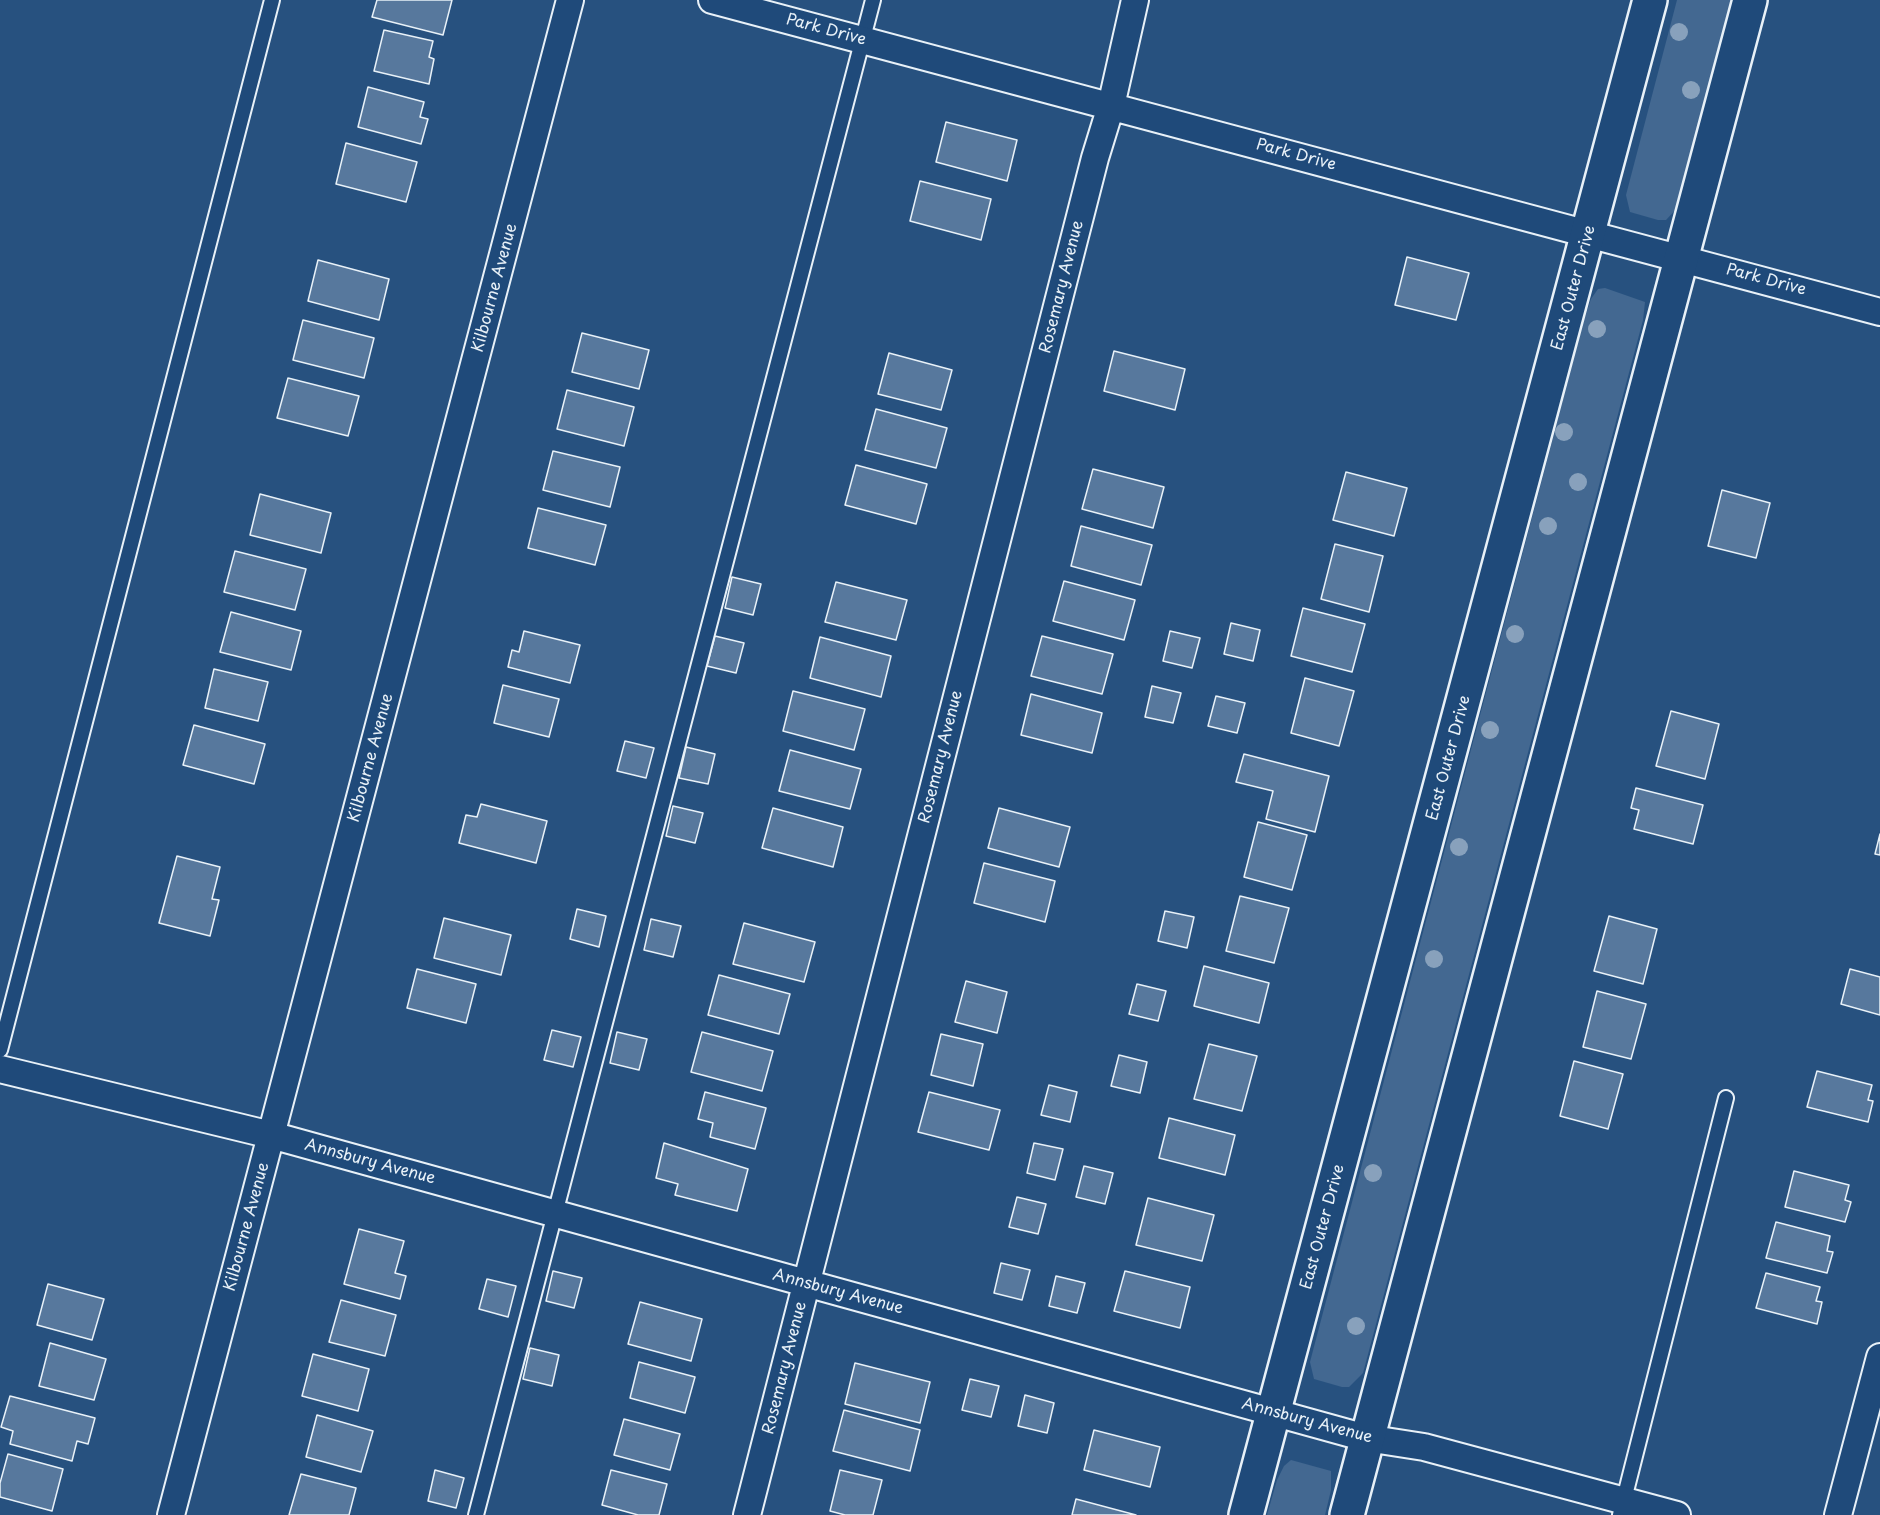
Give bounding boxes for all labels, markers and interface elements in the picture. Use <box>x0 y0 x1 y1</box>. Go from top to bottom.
street label: Park Drive <box>784 10 868 50</box>
street label: Park Drive <box>1254 135 1338 175</box>
street label: Rosemary Avenue <box>1036 219 1088 355</box>
street label: Kilbourne Avenue <box>469 221 521 355</box>
street label: East Outer Drive <box>1548 223 1600 353</box>
street label: Park Drive <box>1724 260 1808 300</box>
street label: Rosemary Avenue <box>915 689 967 825</box>
street label: Kilbourne Avenue <box>345 691 397 825</box>
street label: East Outer Drive <box>1423 693 1475 823</box>
street label: Annsbury Avenue <box>303 1135 437 1189</box>
street label: Kilbourne Avenue <box>221 1160 273 1294</box>
street label: East Outer Drive <box>1297 1162 1349 1292</box>
street label: Annsbury Avenue <box>771 1265 905 1319</box>
street label: Rosemary Avenue <box>759 1300 811 1436</box>
street label: Annsbury Avenue <box>1240 1394 1374 1448</box>

